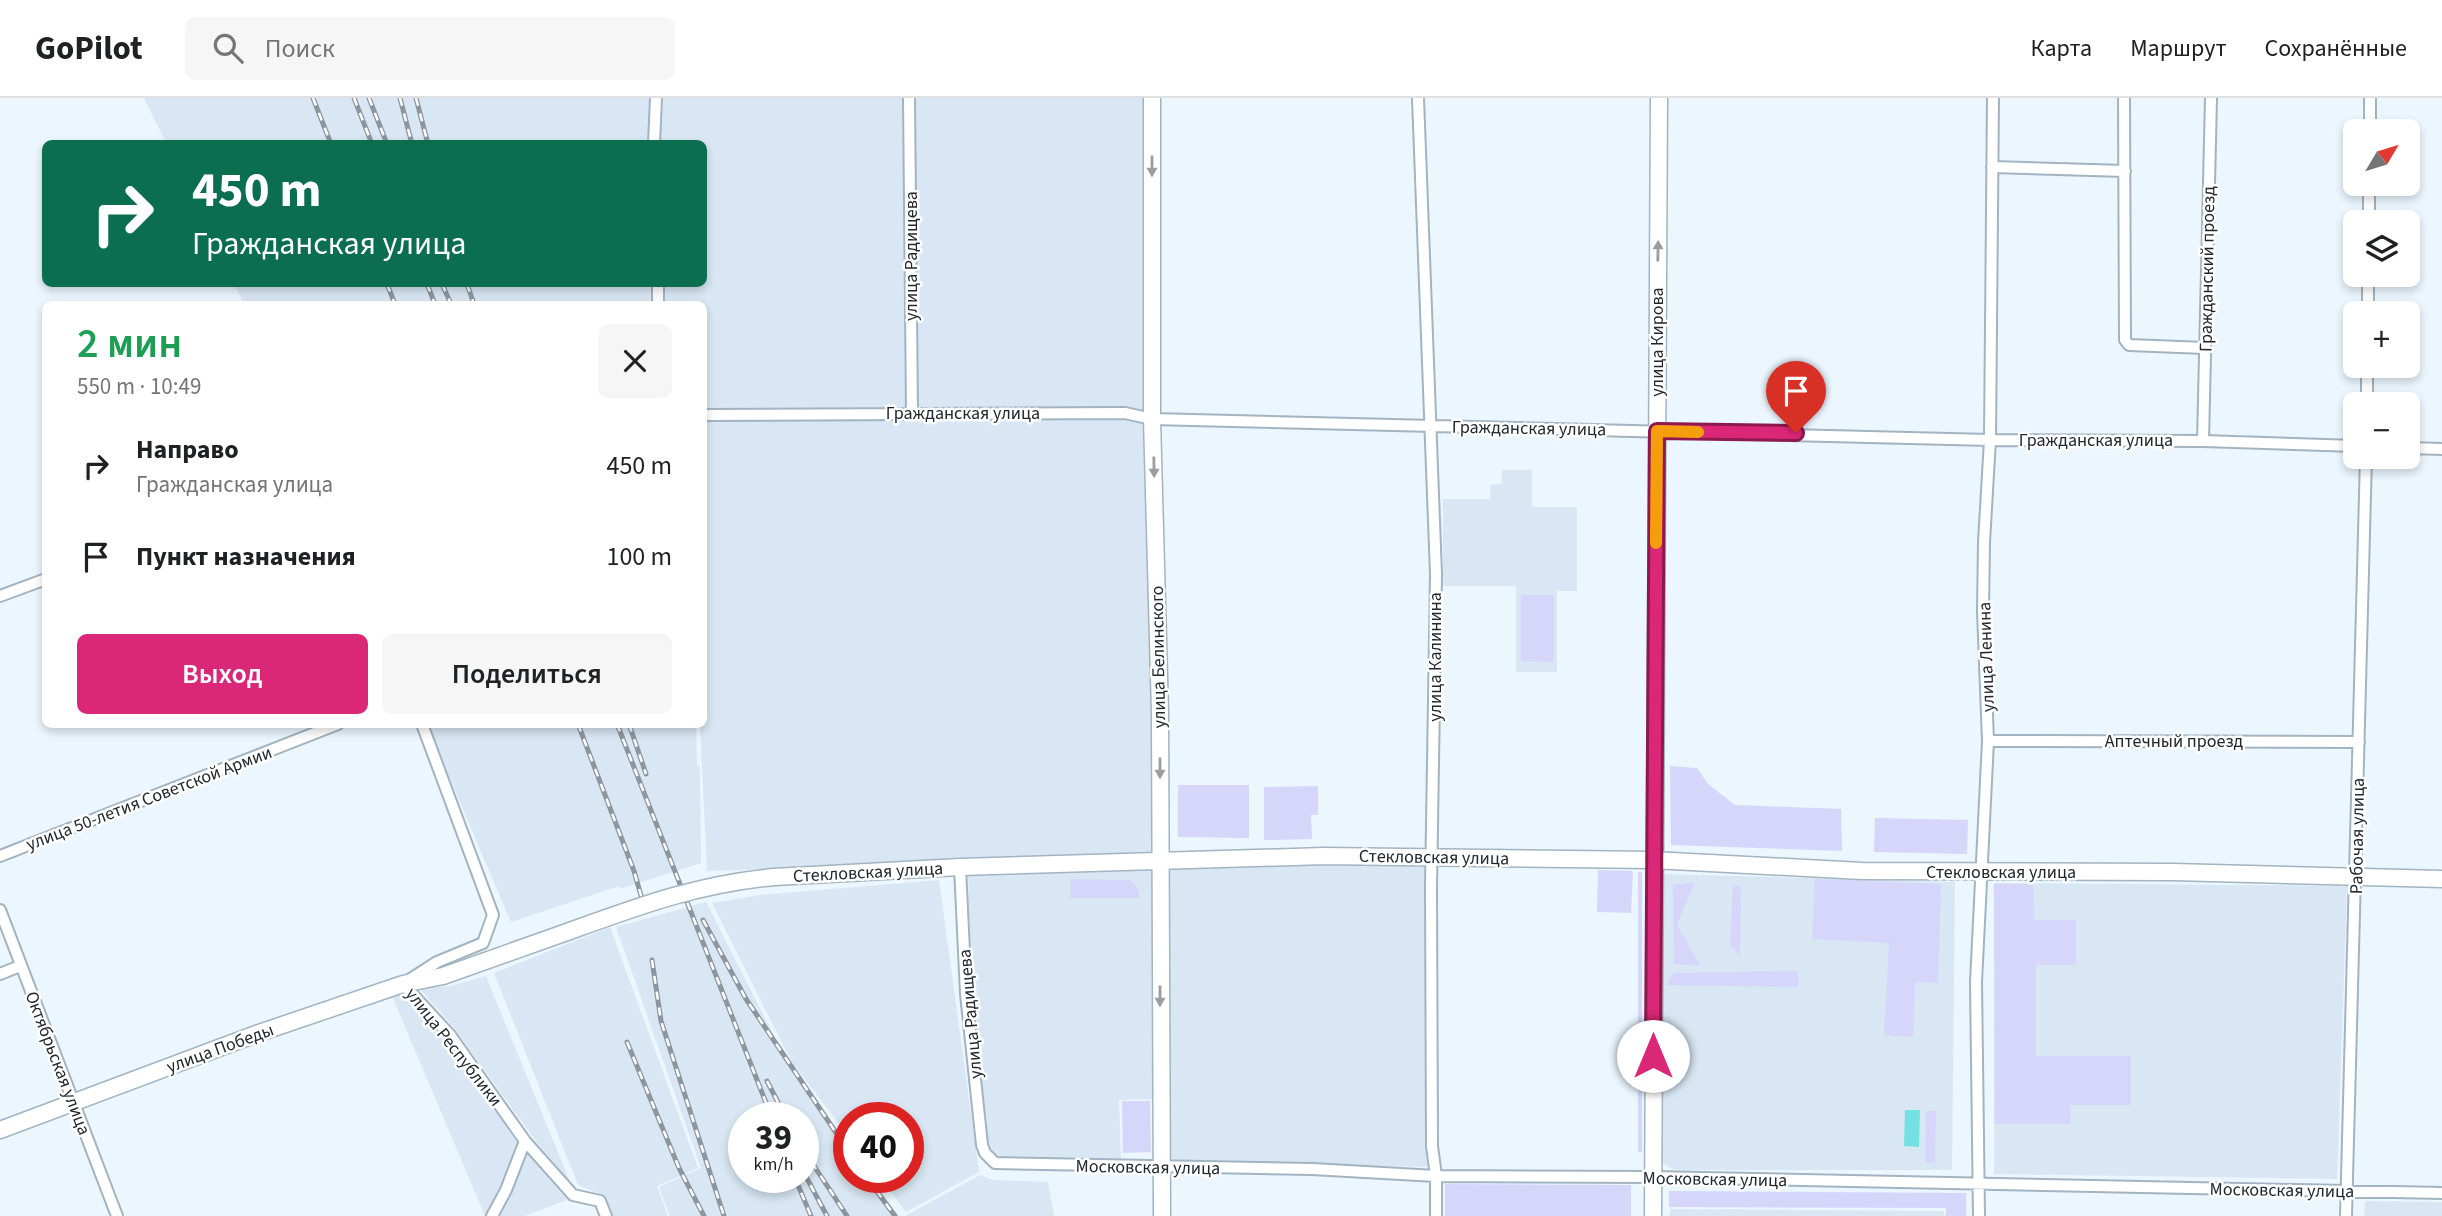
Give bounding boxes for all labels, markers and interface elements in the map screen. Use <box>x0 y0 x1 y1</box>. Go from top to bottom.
search box <box>185 17 675 80</box>
text: GoPilot <box>35 25 143 72</box>
icon: search <box>209 29 247 67</box>
text: Поиск <box>265 30 335 67</box>
text: Карта <box>2031 31 2092 66</box>
text: Маршрут <box>2130 31 2226 66</box>
text: Сохранённые <box>2264 31 2407 66</box>
north arrow <box>2343 119 2420 196</box>
map controls <box>2343 119 2420 469</box>
one-way arrow <box>1146 155 1158 177</box>
text: 450 m <box>192 156 321 226</box>
icon: right <box>77 168 168 259</box>
street label: Гражданский проезд <box>2194 186 2221 352</box>
street label: улица Радищева <box>899 191 924 321</box>
button: layers <box>2343 210 2420 287</box>
text: Гражданская улица <box>192 221 466 267</box>
one-way arrow <box>1652 240 1664 262</box>
street label: улица Кирова <box>1645 287 1670 397</box>
button: + <box>2343 301 2420 378</box>
text: 2 мин <box>77 314 182 374</box>
button: close <box>598 324 672 398</box>
pin <box>1766 361 1826 433</box>
text: 550 m · 10:49 <box>77 370 201 403</box>
icon: arrive <box>1777 372 1815 410</box>
button: − <box>2343 392 2420 469</box>
street label: Гражданская улица <box>886 401 1040 426</box>
street label: Гражданская улица <box>1452 415 1606 442</box>
street label: Гражданская улица <box>2019 428 2173 453</box>
text: Направо <box>136 431 239 468</box>
icon: right <box>77 447 115 485</box>
text: 450 m <box>606 447 672 484</box>
one-way arrow <box>1148 456 1160 478</box>
text: Гражданская улица <box>136 468 333 501</box>
icon: arrive <box>77 538 115 576</box>
text: Пункт назначения <box>136 538 356 575</box>
text: 100 m <box>606 538 672 575</box>
street label: улица Белинского <box>1145 585 1172 729</box>
street label: улица Калинина <box>1423 592 1448 722</box>
street label: улица Ленина <box>1972 601 2001 713</box>
button: Выход <box>77 634 368 714</box>
button: Поделиться <box>382 634 672 714</box>
street label: Аптечный проезд <box>2105 729 2244 754</box>
street label: улица 50-летия Советской Армии <box>23 740 276 857</box>
one-way arrow <box>1154 757 1166 779</box>
street label: Рабочая улица <box>2344 778 2371 894</box>
street label: Стекловская улица <box>1359 844 1509 871</box>
street label: Стекловская улица <box>792 856 944 889</box>
street label: Стекловская улица <box>1926 860 2076 885</box>
street label: улица Радищева <box>952 948 989 1080</box>
street label: улица Республики <box>399 983 508 1112</box>
one-way arrow <box>1154 985 1166 1007</box>
street label: Октябрьская улица <box>19 988 96 1139</box>
street label: улица Победы <box>163 1017 277 1079</box>
position arrow <box>1616 1019 1690 1093</box>
speed limit sign: 40 <box>833 1102 924 1193</box>
text: 39 <box>755 1113 792 1163</box>
text: km/h <box>754 1152 793 1177</box>
street label: Московская улица <box>1075 1154 1221 1181</box>
street label: Московская улица <box>1642 1166 1788 1193</box>
street label: Московская улица <box>2209 1177 2355 1204</box>

